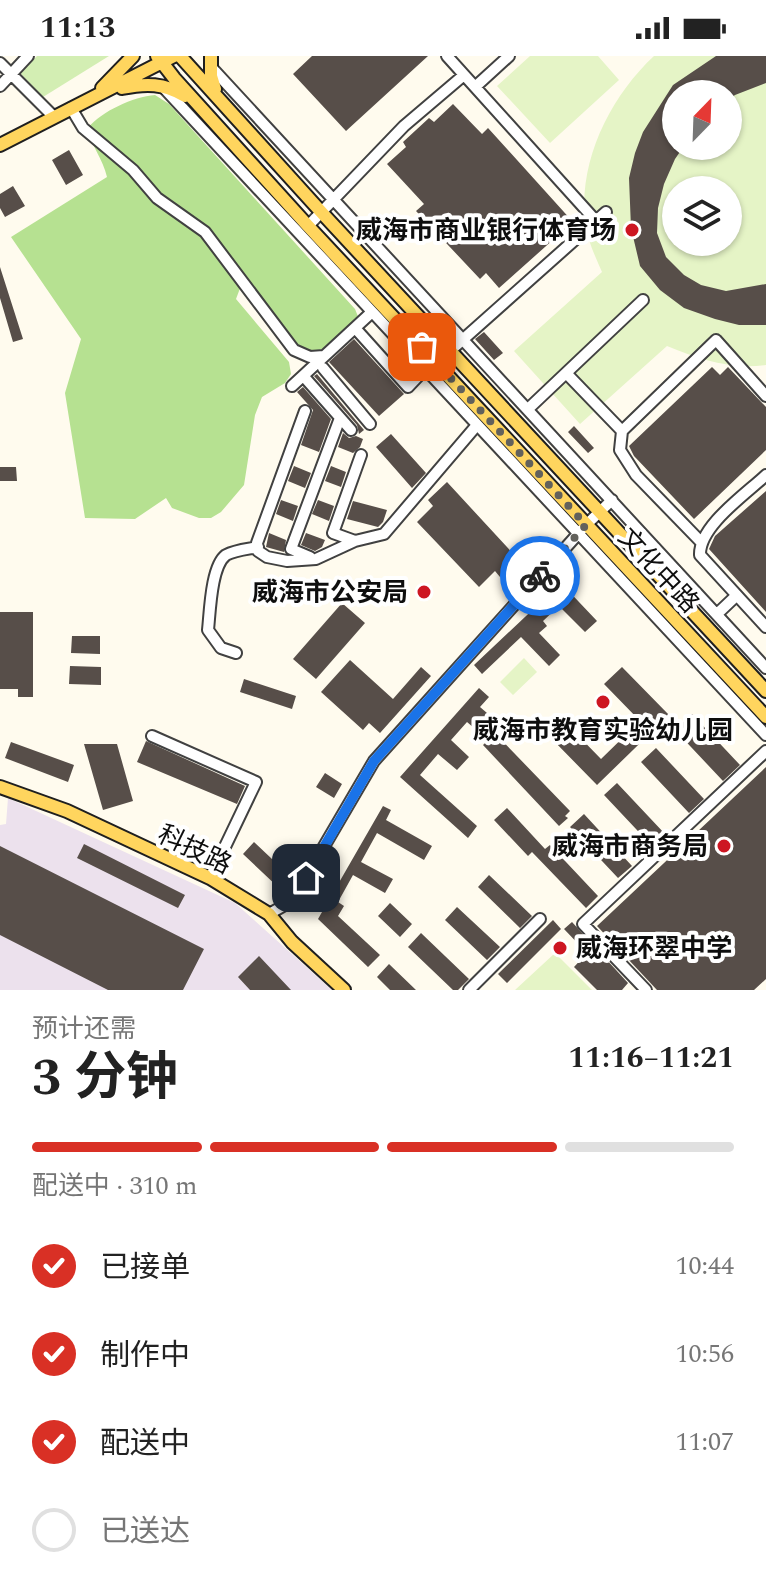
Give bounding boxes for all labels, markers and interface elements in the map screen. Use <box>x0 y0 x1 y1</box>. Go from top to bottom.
text: 11:13 <box>40 5 115 51</box>
north arrow <box>662 80 742 160</box>
map controls <box>662 80 742 256</box>
button: layers <box>662 176 742 256</box>
place label: 威海市商业银行体育场 <box>356 211 616 251</box>
marker: 威海市商业银行体育场 <box>623 221 641 239</box>
pin <box>388 313 456 381</box>
icon: bag <box>400 325 444 369</box>
street label: 文化中路 <box>608 519 708 622</box>
courier <box>500 536 580 616</box>
icon: bike <box>518 554 562 598</box>
place label: 威海市公安局 <box>252 573 408 613</box>
marker: 威海市公安局 <box>415 583 433 601</box>
marker: 威海市教育实验幼儿园 <box>594 693 612 711</box>
place label: 威海市教育实验幼儿园 <box>473 711 733 751</box>
street label: 科技路 <box>151 815 238 885</box>
place label: 威海市商务局 <box>552 827 708 867</box>
marker: 威海市商务局 <box>715 837 733 855</box>
pin <box>272 844 340 912</box>
icon: home <box>284 856 328 900</box>
place label: 威海环翠中学 <box>576 929 732 969</box>
marker: 威海环翠中学 <box>551 939 569 957</box>
text: 预计还需 <box>32 1009 136 1049</box>
text: 11:16–11:21 <box>568 1035 734 1081</box>
text: 3 分钟 <box>32 1039 178 1118</box>
text: 配送中 · 310 m <box>32 1166 197 1206</box>
icon: check <box>32 1244 76 1288</box>
text: 已接单 <box>100 1245 190 1291</box>
text: 10:44 <box>675 1246 734 1286</box>
icon: check <box>32 1332 76 1376</box>
text: 制作中 <box>100 1333 190 1379</box>
text: 10:56 <box>675 1334 734 1374</box>
icon: check <box>32 1420 76 1464</box>
text: 配送中 <box>100 1421 190 1467</box>
text: 11:07 <box>675 1422 734 1462</box>
text: 已送达 <box>100 1509 190 1555</box>

